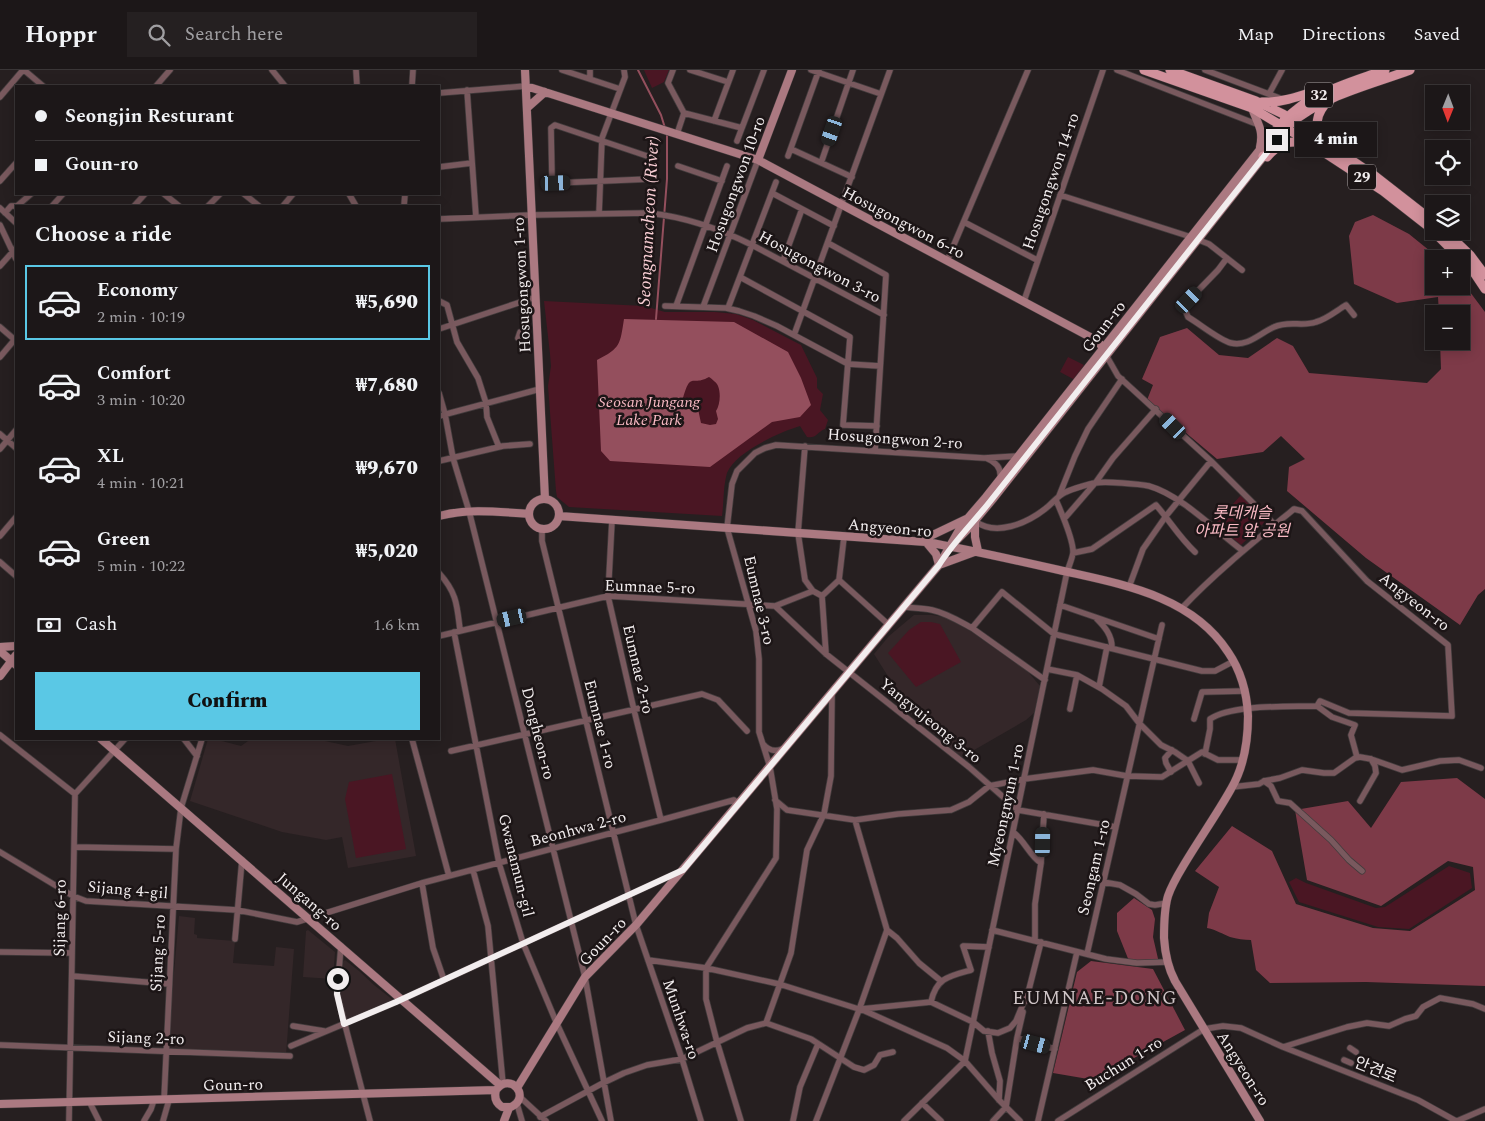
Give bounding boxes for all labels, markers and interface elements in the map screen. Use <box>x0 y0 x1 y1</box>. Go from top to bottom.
search box <box>127 12 477 57</box>
text: Hoppr <box>25 17 97 53</box>
text: Search here <box>185 20 283 49</box>
icon: search <box>145 21 173 49</box>
text: Map <box>1238 21 1274 48</box>
text: Directions <box>1302 21 1386 48</box>
text: Saved <box>1414 21 1460 48</box>
road number: 32 <box>1305 82 1333 108</box>
north arrow <box>1425 85 1470 130</box>
map controls <box>1425 85 1470 350</box>
text: Seongjin Resturant <box>65 102 234 131</box>
street label: Hosugongwon 14-ro <box>1016 109 1086 253</box>
street label: Hosugongwon 10-ro <box>700 113 772 256</box>
car <box>820 114 843 148</box>
callout: 4 min <box>1294 122 1377 158</box>
text: 4 min <box>1314 127 1358 151</box>
route end <box>1266 129 1288 151</box>
water label: Seongnamcheon (River) <box>631 135 666 307</box>
button: locate <box>1425 140 1470 185</box>
text: Goun-ro <box>65 150 138 179</box>
road number: 29 <box>1348 164 1376 190</box>
car <box>540 175 571 191</box>
street label: Hosugongwon 6-ro <box>838 180 969 265</box>
button: layers <box>1425 195 1470 240</box>
street label: Hosugongwon 1-ro <box>506 217 538 353</box>
text: Choose a ride <box>35 218 172 251</box>
street label: Hosugongwon 3-ro <box>754 224 885 309</box>
button: + <box>1425 250 1470 295</box>
text: Economy <box>97 276 178 305</box>
icon: car <box>37 280 82 325</box>
car <box>1173 284 1204 316</box>
text: ₩5,690 <box>356 288 418 317</box>
street label: Goun-ro <box>1076 296 1132 358</box>
text: 2 min · 10:19 <box>97 305 185 329</box>
button: − <box>1425 305 1470 350</box>
text: Comfort <box>97 359 171 388</box>
icon: car <box>37 363 82 408</box>
text: ₩7,680 <box>356 371 418 400</box>
text: 3 min · 10:20 <box>97 388 185 412</box>
park label: Seosan Jungang Lake Park <box>598 390 701 432</box>
car <box>1157 410 1188 442</box>
street label: Hosugongwon 2-ro <box>826 422 963 456</box>
text: XL <box>97 442 124 471</box>
icon: car <box>37 446 82 491</box>
text: ₩9,670 <box>356 454 418 483</box>
text: 4 min · 10:21 <box>97 471 185 495</box>
park label: 롯데캐슬 아파트 앞 공원 <box>1194 501 1291 543</box>
street label: Angyeon-ro <box>847 512 933 544</box>
text: Green <box>97 525 150 554</box>
icon: car <box>37 529 82 574</box>
text: ₩5,020 <box>356 537 418 566</box>
street label: Eumnae 3-ro <box>737 553 781 647</box>
text: 5 min · 10:22 <box>97 554 185 578</box>
street label: Angyeon-ro <box>1374 566 1455 637</box>
street label: Eumnae 5-ro <box>604 573 696 601</box>
car <box>495 607 528 629</box>
text: Cash <box>75 610 117 639</box>
icon: cash <box>35 611 63 639</box>
text: 1.6 km <box>373 613 420 637</box>
street label: Eumnae 2-ro <box>616 622 660 716</box>
button: Confirm <box>35 672 420 730</box>
street label: Yangyujeong 3-ro <box>874 672 987 769</box>
street label: Eumnae 1-ro <box>577 677 623 771</box>
street label: Dongheon-ro <box>515 684 561 782</box>
street label: Myeongnyun 1-ro <box>981 741 1031 869</box>
street label: Beonhwa 2-ro <box>528 805 629 853</box>
street label: Gwanamun-gil <box>492 811 540 919</box>
street label: Seongam 1-ro <box>1071 817 1117 917</box>
car <box>1035 827 1050 857</box>
street label: Jungang-ro <box>271 867 347 937</box>
street label: Sijang 4-gil <box>87 875 169 905</box>
street label: Sijang 6-ro <box>47 879 73 957</box>
street label: Goun-ro <box>573 912 632 972</box>
street label: Sijang 5-ro <box>144 914 172 992</box>
route start <box>327 968 349 990</box>
street label: Munhwa-ro <box>656 976 706 1063</box>
district label: EUMNAE-DONG <box>1012 984 1178 1013</box>
street label: Sijang 2-ro <box>107 1025 185 1051</box>
street label: Angyeon-ro <box>1211 1026 1276 1111</box>
street label: Buchun 1-ro <box>1080 1030 1167 1097</box>
car <box>1019 1033 1052 1055</box>
street label: 안견로 <box>1351 1051 1401 1089</box>
street label: Goun-ro <box>203 1072 263 1098</box>

